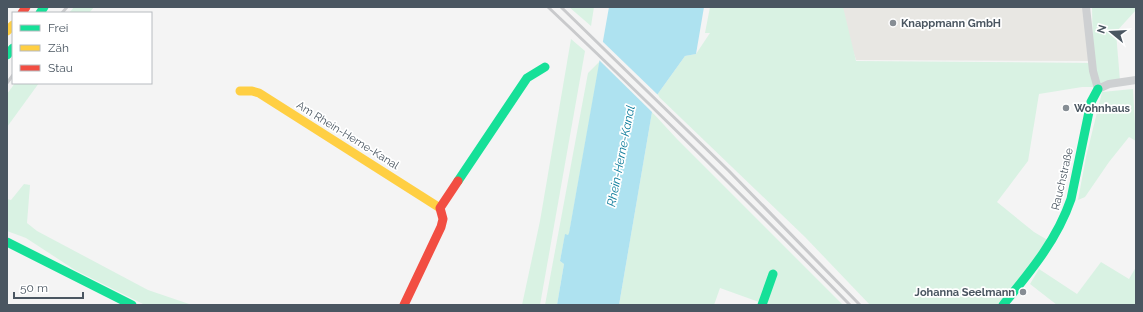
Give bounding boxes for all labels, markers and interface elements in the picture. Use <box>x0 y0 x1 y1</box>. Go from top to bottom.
legend <box>12 12 152 84</box>
north arrow <box>1091 12 1131 52</box>
place label: Knappmann GmbH <box>901 17 1001 30</box>
marker: Knappmann GmbH <box>888 18 898 28</box>
text: Frei <box>48 21 68 35</box>
text: N <box>1094 23 1109 35</box>
text: Zäh <box>48 41 69 55</box>
text: Stau <box>48 61 73 75</box>
street label: Am Rhein-Herne-Kanal <box>294 99 401 172</box>
place label: Wohnhaus <box>1074 102 1131 115</box>
marker: Wohnhaus <box>1061 103 1071 113</box>
water label: Rhein-Herne-Kanal <box>604 104 638 208</box>
street label: Rauchstraße <box>1049 146 1076 211</box>
scale bar <box>14 274 83 300</box>
text: 50 m <box>20 281 48 295</box>
place label: Johanna Seelmann <box>915 286 1015 299</box>
marker: Johanna Seelmann <box>1018 287 1028 297</box>

